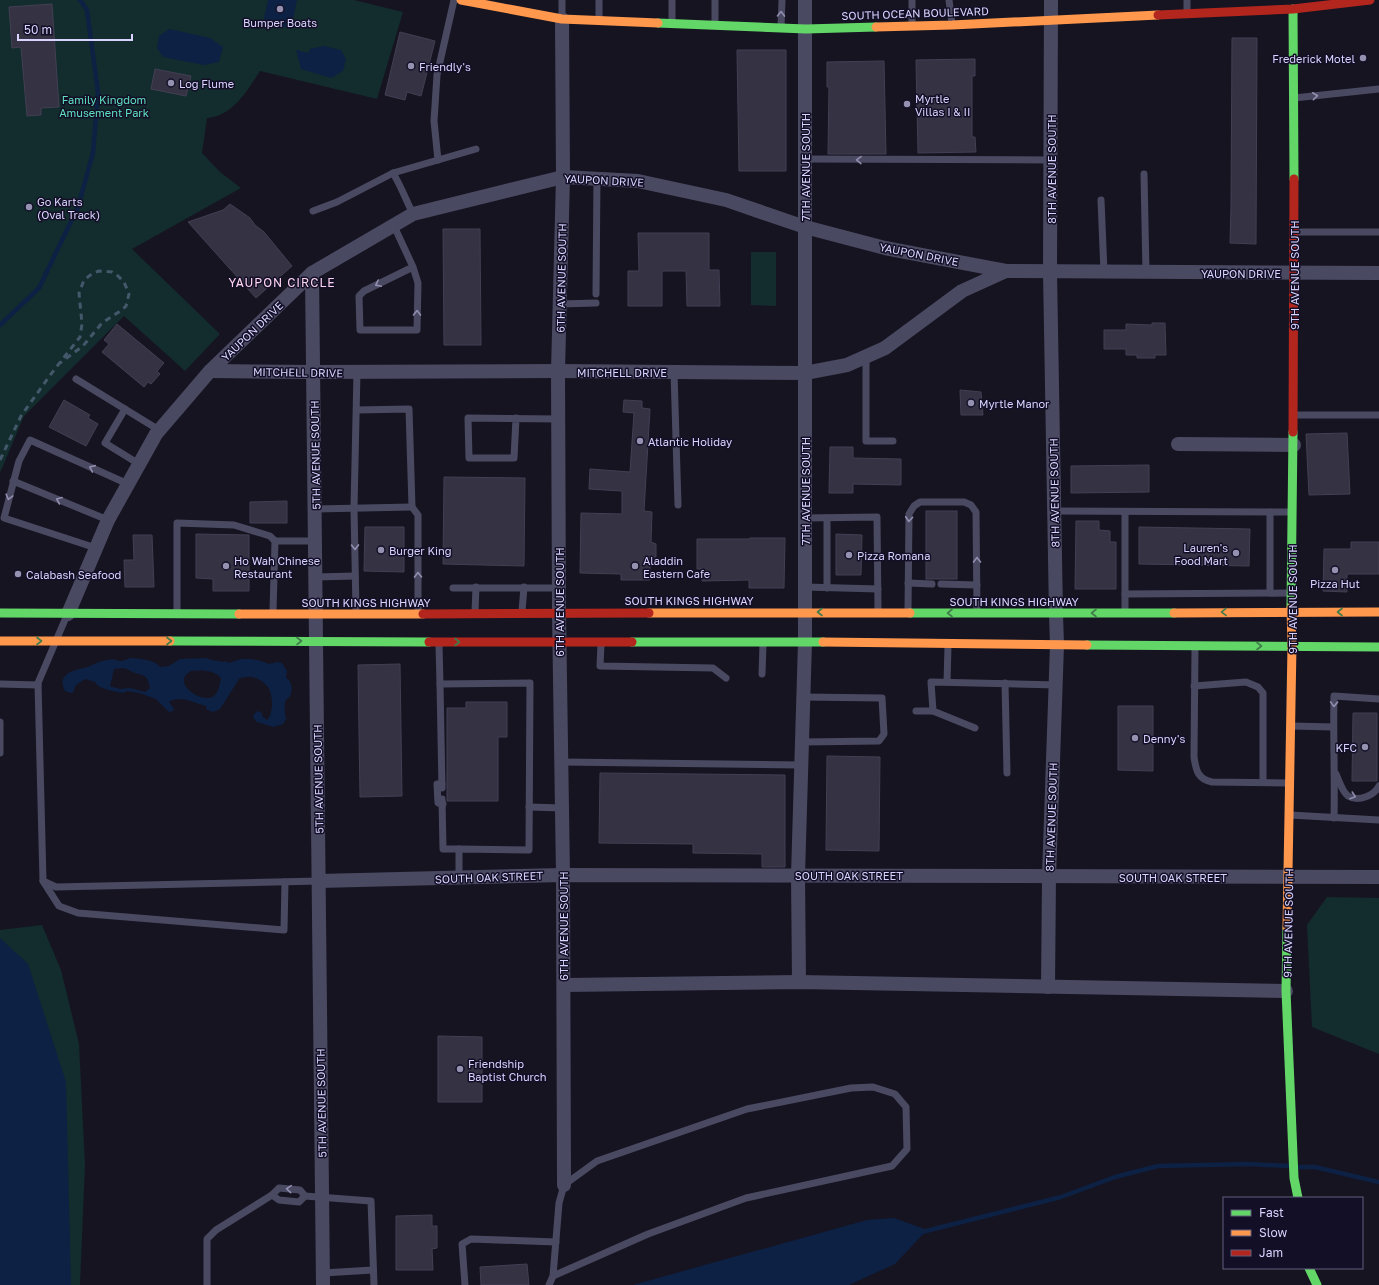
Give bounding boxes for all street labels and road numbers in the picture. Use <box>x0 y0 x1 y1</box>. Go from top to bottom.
street label: SOUTH OCEAN BOULEVARD <box>841 4 989 22</box>
street label: 7TH AVENUE SOUTH <box>799 113 812 221</box>
street label: 8TH AVENUE SOUTH <box>1045 114 1058 224</box>
street label: YAUPON DRIVE <box>564 171 645 189</box>
street label: 9TH AVENUE SOUTH <box>1288 220 1301 330</box>
street label: 6TH AVENUE SOUTH <box>554 223 568 333</box>
street label: YAUPON DRIVE <box>878 240 960 268</box>
street label: YAUPON DRIVE <box>1201 267 1281 280</box>
street label: YAUPON DRIVE <box>219 298 286 364</box>
street label: MITCHELL DRIVE <box>253 365 343 379</box>
street label: MITCHELL DRIVE <box>577 366 667 379</box>
street label: 5TH AVENUE SOUTH <box>308 400 322 510</box>
street label: 7TH AVENUE SOUTH <box>799 437 812 545</box>
street label: 8TH AVENUE SOUTH <box>1047 438 1061 548</box>
street label: 9TH AVENUE SOUTH <box>1286 544 1299 654</box>
street label: 6TH AVENUE SOUTH <box>553 547 566 657</box>
street label: SOUTH KINGS HIGHWAY <box>624 594 754 607</box>
street label: SOUTH KINGS HIGHWAY <box>949 595 1079 608</box>
street label: SOUTH KINGS HIGHWAY <box>301 596 431 609</box>
street label: 5TH AVENUE SOUTH <box>311 724 325 834</box>
street label: 8TH AVENUE SOUTH <box>1043 762 1059 872</box>
street label: 9TH AVENUE SOUTH <box>1281 868 1295 978</box>
street label: SOUTH OAK STREET <box>435 869 544 885</box>
street label: SOUTH OAK STREET <box>795 869 903 882</box>
street label: 6TH AVENUE SOUTH <box>557 871 570 981</box>
street label: SOUTH OAK STREET <box>1119 871 1227 884</box>
street label: 5TH AVENUE SOUTH <box>314 1048 328 1158</box>

